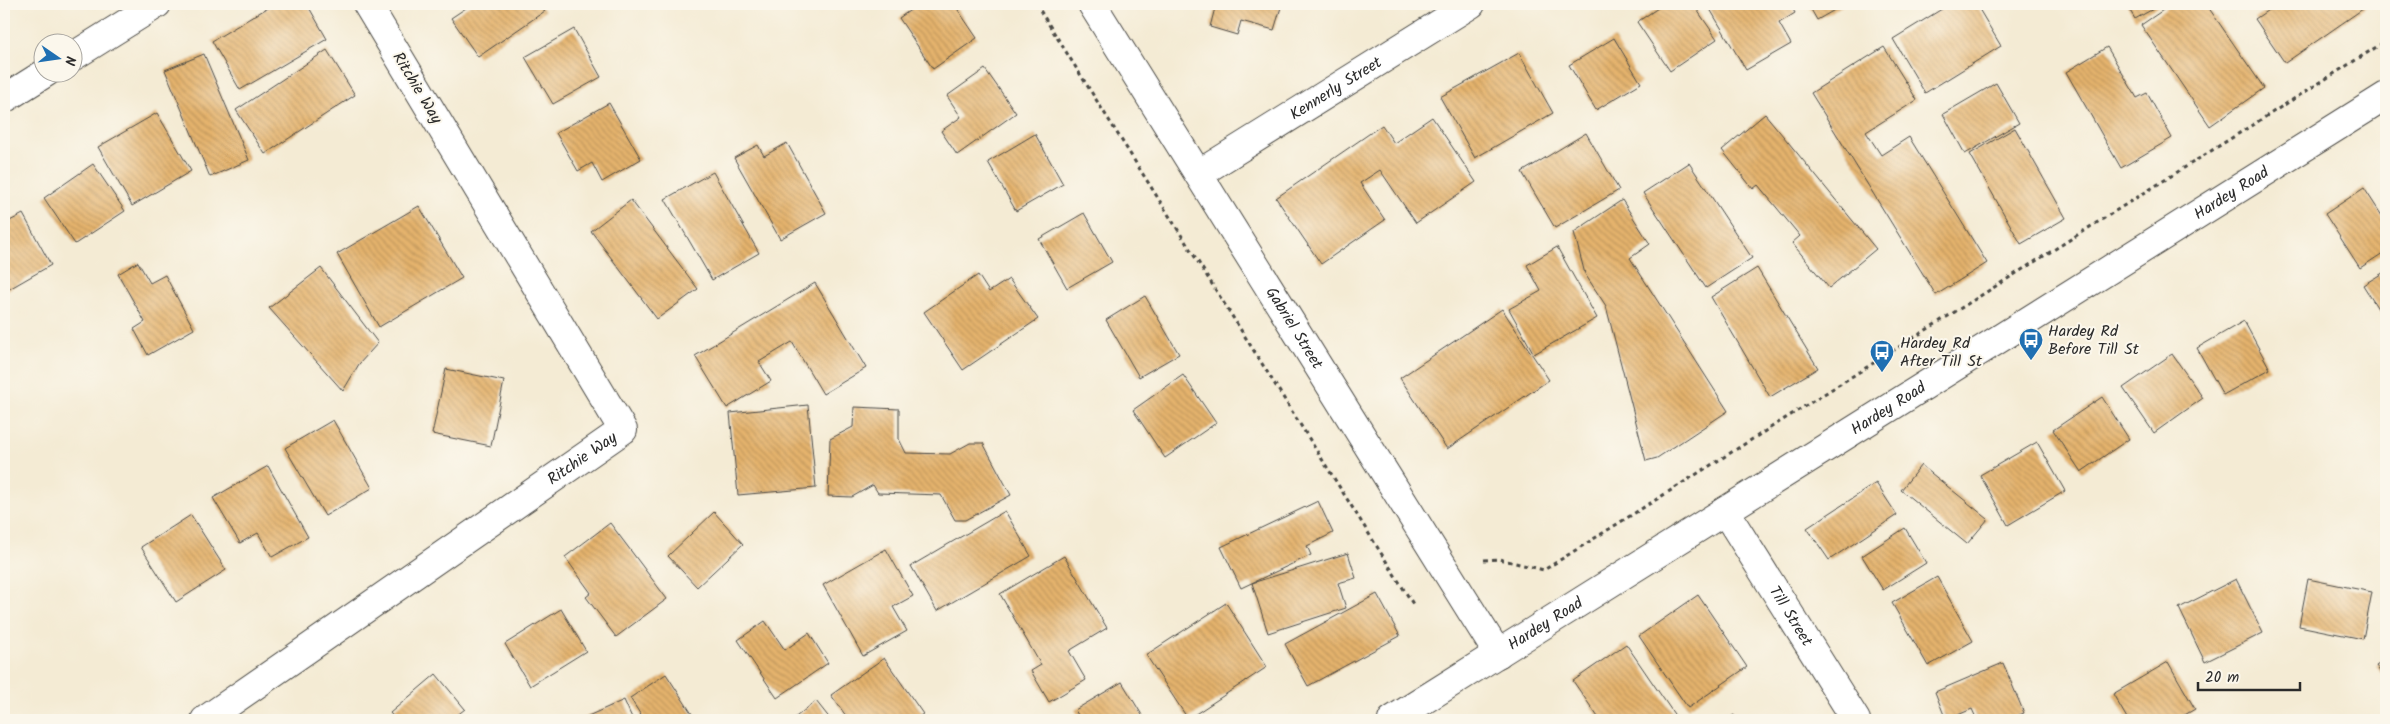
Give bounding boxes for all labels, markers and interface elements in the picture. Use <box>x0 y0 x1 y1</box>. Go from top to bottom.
north arrow <box>32 32 82 82</box>
street label: Ritchie Way <box>386 47 449 129</box>
street label: Kennerly Street <box>1285 50 1387 127</box>
text: N <box>58 54 81 68</box>
street label: Hardey Road <box>2189 159 2275 226</box>
street label: Gabriel Street <box>1259 282 1330 375</box>
place label: Hardey Rd Before Till St <box>2048 319 2140 362</box>
bus stop icon: Hardey Rd Before Till St <box>2018 327 2044 361</box>
place label: Hardey Rd After Till St <box>1900 331 1983 374</box>
bus stop icon: Hardey Rd After Till St <box>1869 339 1895 373</box>
street label: Hardey Road <box>1846 375 1932 442</box>
street label: Ritchie Way <box>542 425 623 491</box>
street label: Till Street <box>1762 581 1820 652</box>
street label: Hardey Road <box>1503 590 1589 657</box>
scale bar <box>2198 659 2300 691</box>
text: 20 m <box>2205 666 2239 690</box>

